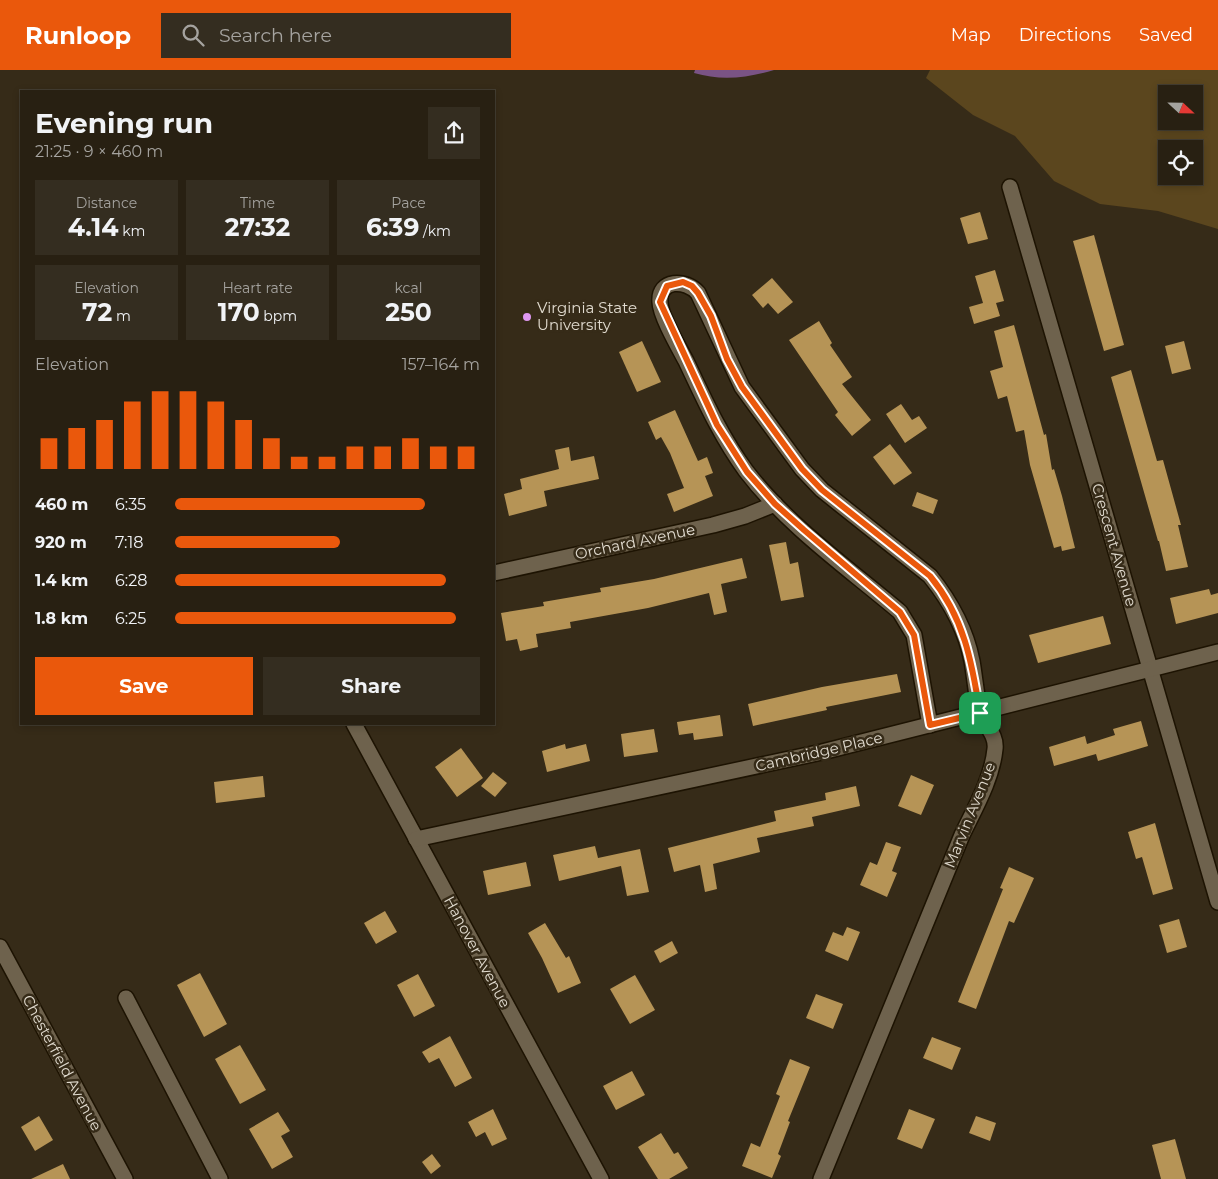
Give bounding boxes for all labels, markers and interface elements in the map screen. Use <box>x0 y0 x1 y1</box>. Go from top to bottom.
search box <box>161 13 511 58</box>
text: Runloop <box>25 21 131 50</box>
icon: search <box>179 21 207 49</box>
text: Search here <box>219 24 332 47</box>
text: Map <box>951 24 991 46</box>
text: Directions <box>1019 24 1111 46</box>
text: Saved <box>1139 24 1193 46</box>
north arrow <box>1158 85 1202 130</box>
map controls <box>1158 85 1203 185</box>
text: Evening run <box>35 106 213 140</box>
button: share <box>428 107 480 159</box>
button: locate <box>1158 140 1203 185</box>
text: 21:25 · 9 × 460 m <box>35 142 163 161</box>
text: Distance <box>76 194 137 212</box>
text: Time <box>240 194 275 212</box>
text: Pace <box>391 194 426 212</box>
text: 4.14 <box>68 212 119 242</box>
text: 27:32 <box>225 212 290 242</box>
text: 6:39 <box>366 212 419 242</box>
text: km <box>119 222 145 240</box>
text: /km <box>419 222 451 240</box>
text: Elevation <box>74 279 139 297</box>
text: Heart rate <box>222 279 293 297</box>
text: kcal <box>395 279 422 297</box>
text: 72 <box>82 297 112 327</box>
text: 170 <box>218 297 260 327</box>
text: 250 <box>385 297 432 327</box>
place label: Virginia State University <box>537 298 637 334</box>
text: m <box>112 307 131 325</box>
text: bpm <box>260 307 297 325</box>
marker: Virginia State University <box>521 311 533 323</box>
text: Elevation <box>35 355 109 374</box>
text: 157–164 m <box>402 355 480 374</box>
street label: Crescent Avenue <box>1088 481 1141 609</box>
text: 460 m <box>35 495 88 514</box>
text: 6:35 <box>115 495 146 514</box>
street label: Orchard Avenue <box>573 520 697 564</box>
text: 920 m <box>35 533 87 552</box>
text: 7:18 <box>115 533 143 552</box>
text: 1.4 km <box>35 571 88 590</box>
text: 6:28 <box>115 571 147 590</box>
text: 1.8 km <box>35 609 88 628</box>
text: 6:25 <box>115 609 146 628</box>
button: Save <box>35 657 253 715</box>
button: Share <box>263 657 480 715</box>
pin <box>959 692 1001 734</box>
icon: arrive <box>966 699 994 727</box>
street label: Cambridge Place <box>753 728 884 775</box>
street label: Marvin Avenue <box>940 759 999 870</box>
street label: Hanover Avenue <box>440 893 515 1011</box>
street label: Chesterfield Avenue <box>19 992 106 1134</box>

